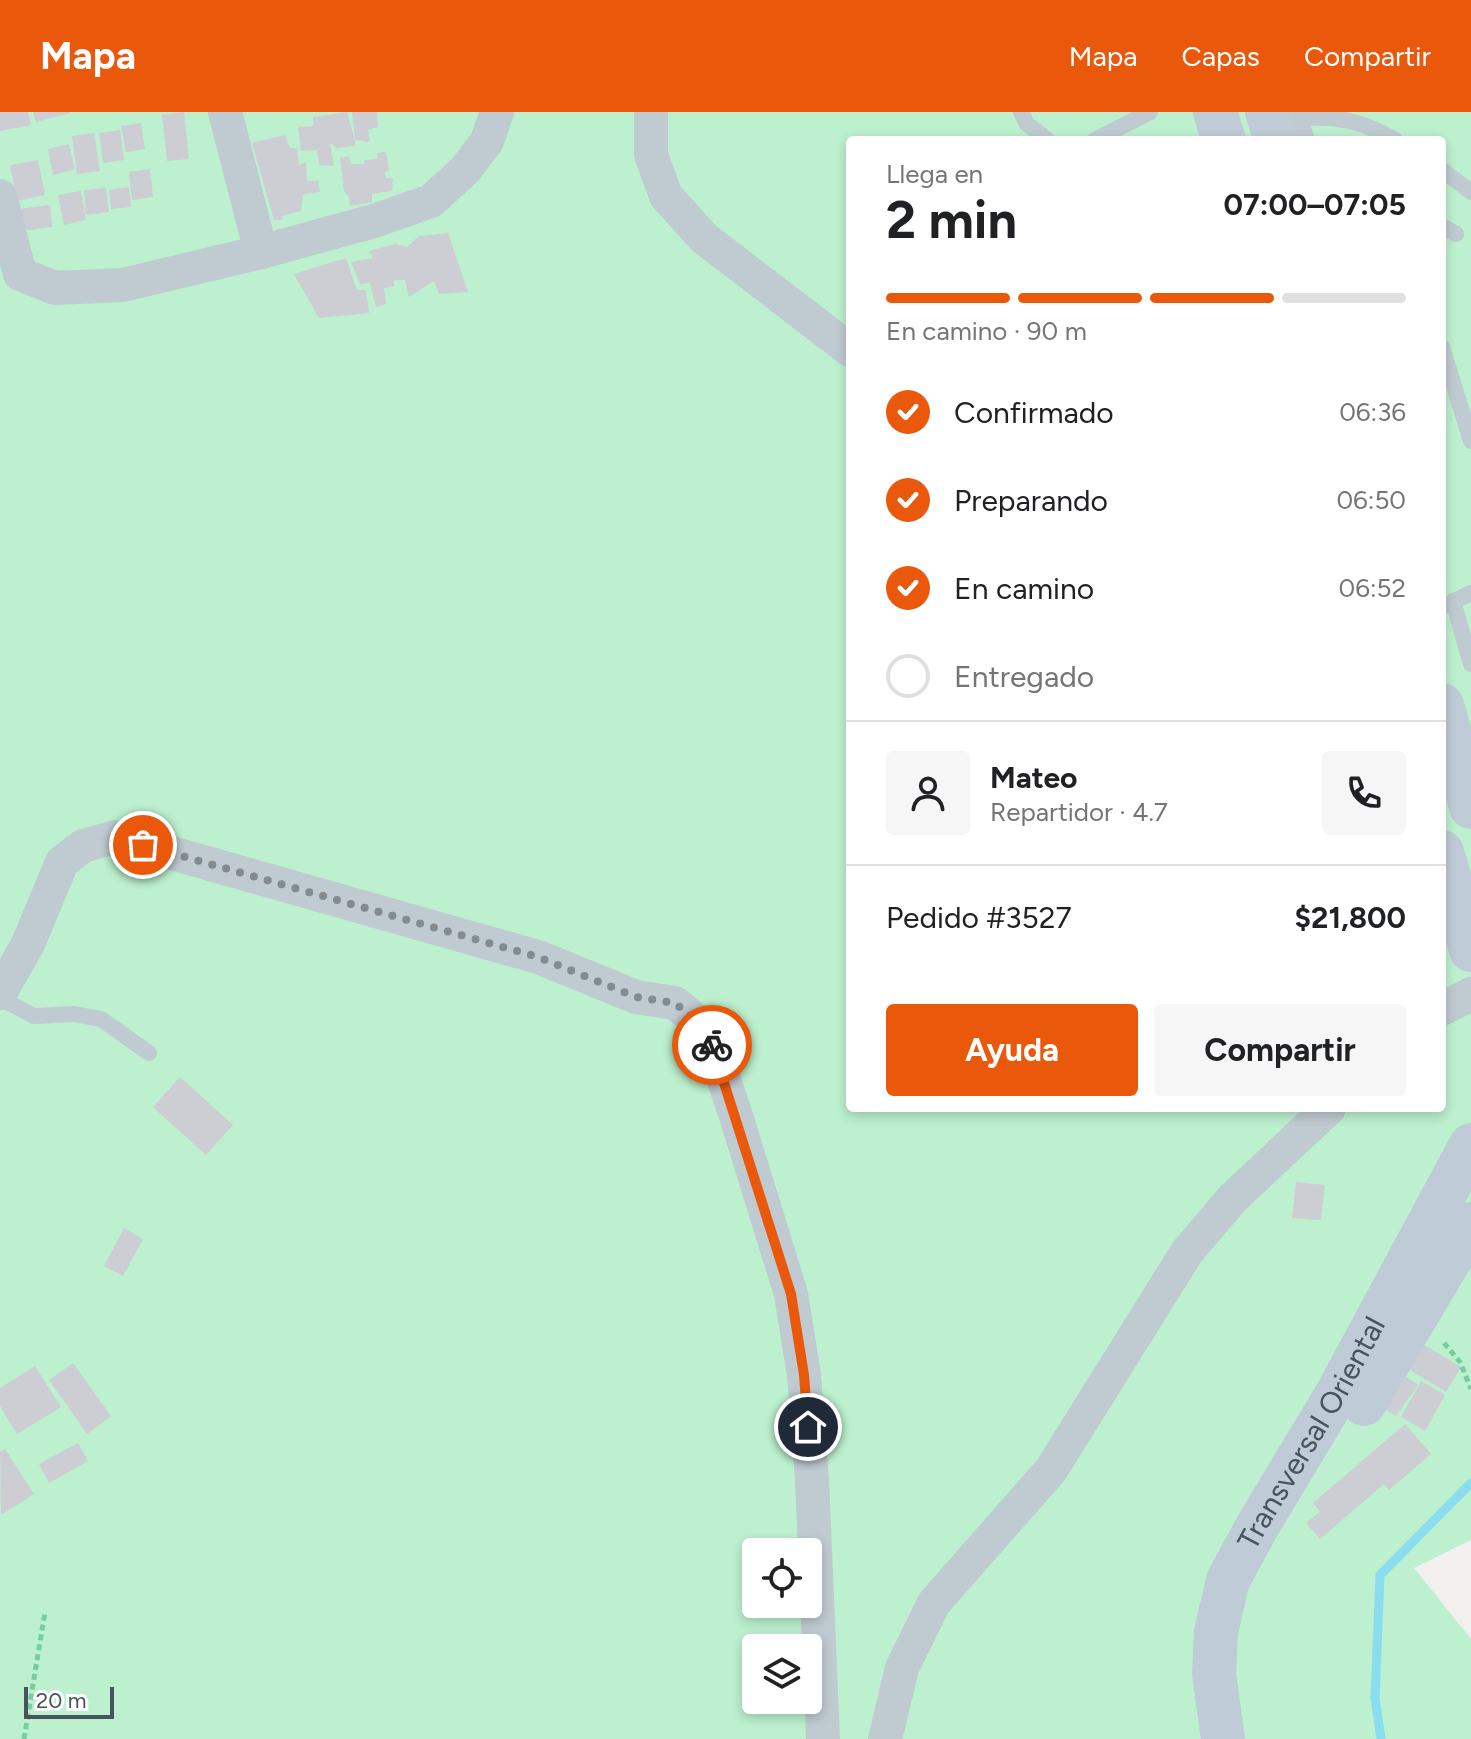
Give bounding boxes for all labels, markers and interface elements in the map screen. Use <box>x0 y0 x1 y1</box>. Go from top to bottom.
text: Mapa <box>40 33 136 79</box>
text: Mapa <box>1069 39 1138 73</box>
text: Capas <box>1182 39 1260 73</box>
text: Compartir <box>1304 39 1431 73</box>
text: Llega en <box>886 158 983 190</box>
text: 07:00–07:05 <box>1223 186 1406 223</box>
text: 2 min <box>886 189 1017 251</box>
text: En camino · 90 m <box>886 315 1087 347</box>
icon: check <box>886 390 930 434</box>
text: Confirmado <box>954 394 1114 431</box>
text: 06:36 <box>1339 396 1406 428</box>
icon: check <box>886 478 930 522</box>
text: Preparando <box>954 482 1108 519</box>
text: 06:50 <box>1336 484 1406 516</box>
icon: check <box>886 566 930 610</box>
text: En camino <box>954 570 1094 607</box>
text: 06:52 <box>1339 572 1406 604</box>
text: Entregado <box>954 658 1094 695</box>
button: person <box>886 751 970 835</box>
button: phone <box>1322 751 1406 835</box>
text: Mateo <box>990 759 1078 796</box>
text: Repartidor · 4.7 <box>990 796 1168 828</box>
pin <box>109 811 177 879</box>
icon: bag <box>121 823 165 867</box>
text: Pedido #3527 <box>886 899 1072 936</box>
text: $21,800 <box>1294 899 1406 936</box>
button: Ayuda <box>886 1004 1138 1096</box>
button: Compartir <box>1154 1004 1406 1096</box>
courier <box>672 1005 752 1085</box>
icon: bike <box>690 1023 734 1067</box>
street label: Transversal Oriental <box>1229 1310 1393 1556</box>
pin <box>774 1393 842 1461</box>
icon: home <box>786 1405 830 1449</box>
map controls <box>742 1538 822 1714</box>
button: locate <box>742 1538 822 1618</box>
button: layers <box>742 1634 822 1714</box>
scale bar <box>24 1683 114 1719</box>
text: 20 m <box>36 1687 87 1714</box>

